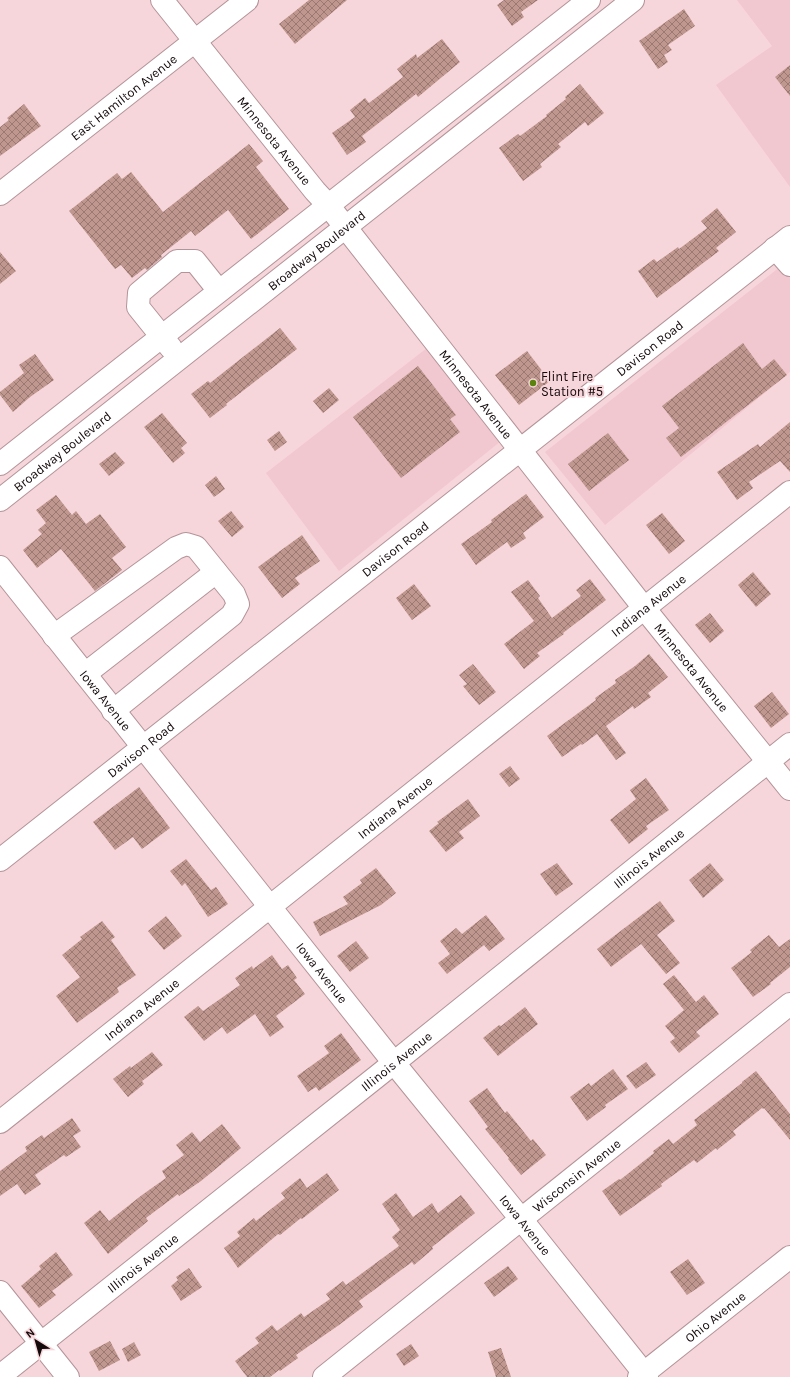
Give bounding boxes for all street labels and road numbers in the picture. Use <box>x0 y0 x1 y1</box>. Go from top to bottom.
street label: East Hamilton Avenue <box>67 51 180 143</box>
street label: Minnesota Avenue <box>235 93 315 188</box>
street label: Broadway Boulevard <box>264 207 368 293</box>
street label: Davison Road <box>613 317 686 379</box>
street label: Minnesota Avenue <box>437 346 516 442</box>
street label: Broadway Boulevard <box>10 408 114 494</box>
street label: Davison Road <box>358 518 431 580</box>
street label: Indiana Avenue <box>608 571 689 639</box>
street label: Minnesota Avenue <box>652 620 732 715</box>
street label: Iowa Avenue <box>77 667 135 734</box>
street label: Davison Road <box>104 718 177 780</box>
street label: Indiana Avenue <box>354 773 435 841</box>
street label: Illinois Avenue <box>610 825 687 891</box>
street label: Iowa Avenue <box>294 939 351 1006</box>
street label: Indiana Avenue <box>101 975 182 1043</box>
street label: Illinois Avenue <box>358 1028 435 1094</box>
street label: Wisconsin Avenue <box>529 1135 623 1215</box>
street label: Iowa Avenue <box>497 1192 555 1258</box>
street label: Illinois Avenue <box>104 1230 181 1296</box>
street label: Ohio Avenue <box>682 1288 748 1345</box>

